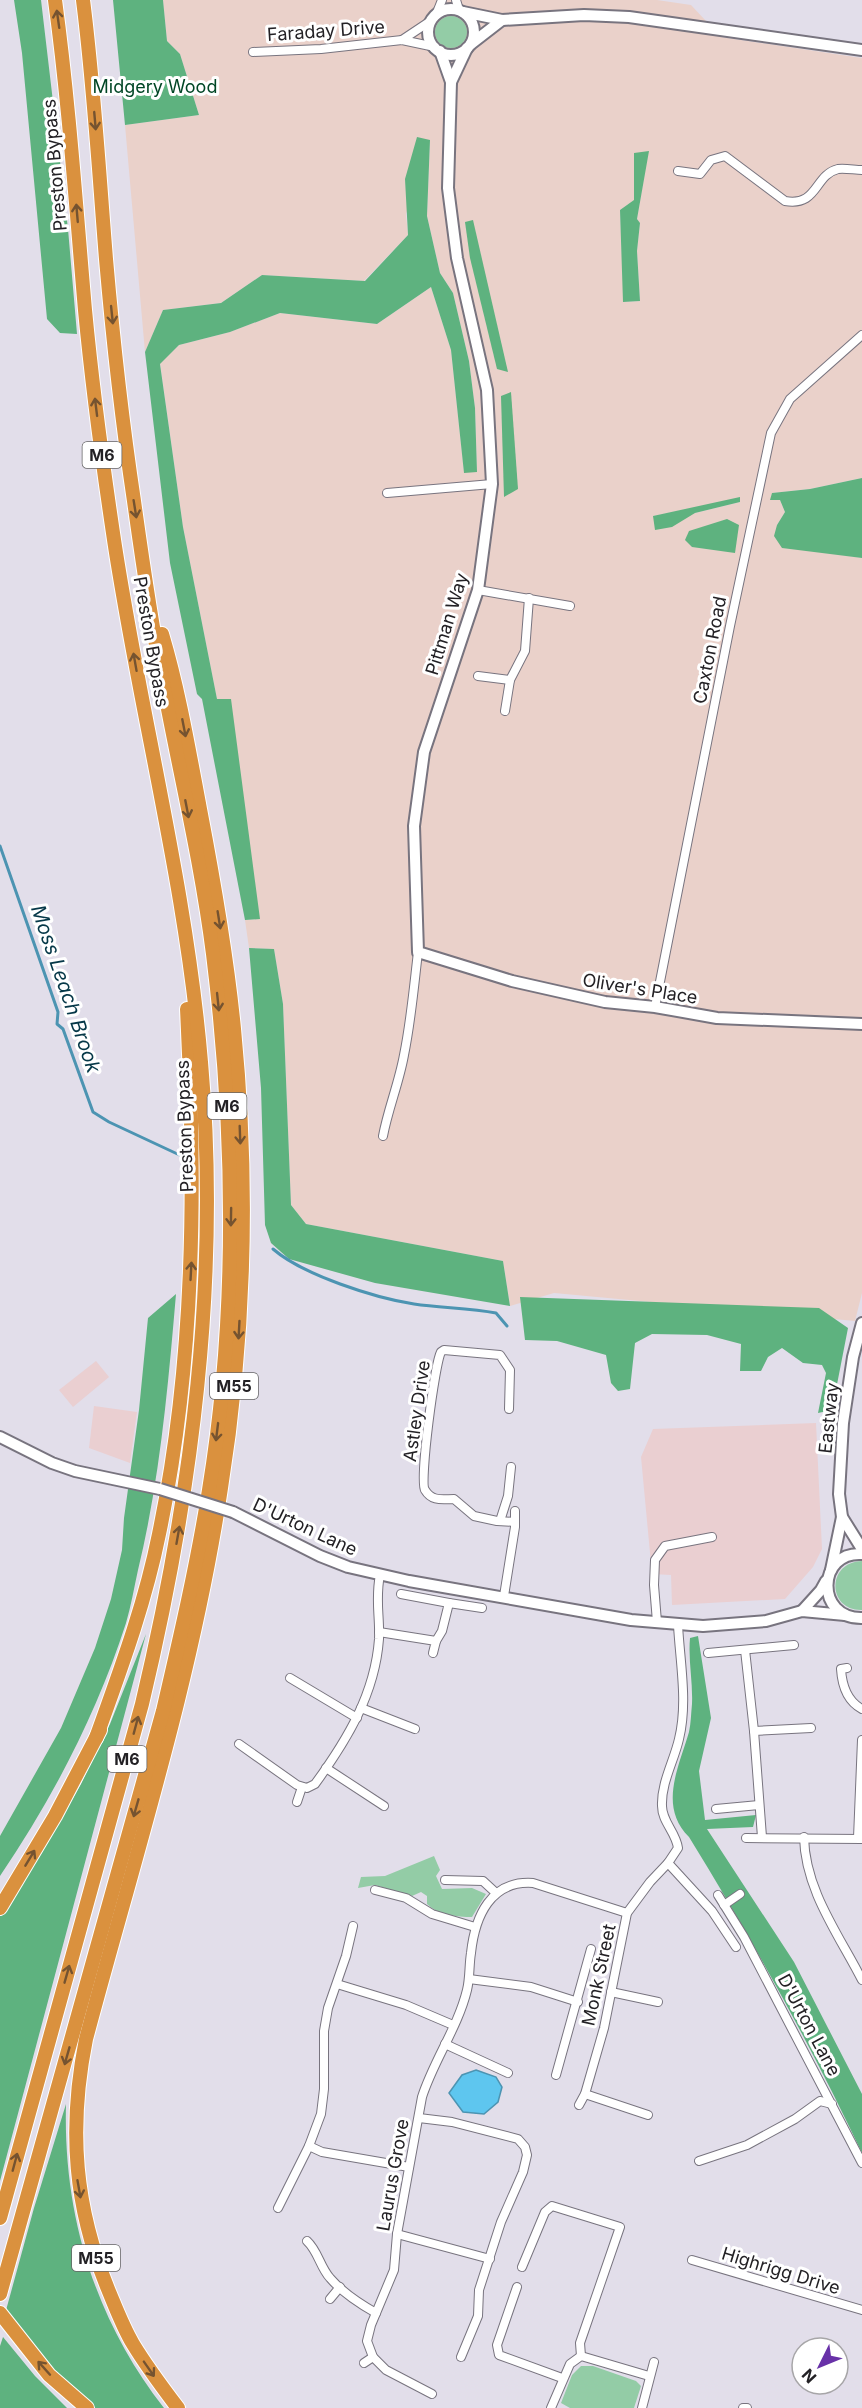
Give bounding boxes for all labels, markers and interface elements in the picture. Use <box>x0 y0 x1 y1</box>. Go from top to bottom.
one-way arrow <box>52 10 63 29</box>
street label: Faraday Drive <box>266 16 385 45</box>
park label: Midgery Wood <box>93 76 217 97</box>
street label: Preston Bypass <box>38 98 71 232</box>
one-way arrow <box>90 110 101 130</box>
one-way arrow <box>71 204 82 224</box>
one-way arrow <box>107 305 118 325</box>
one-way arrow <box>90 398 101 418</box>
road number: M6 <box>82 442 122 468</box>
one-way arrow <box>130 498 141 518</box>
street label: Pittman Way <box>421 570 472 677</box>
street label: Preston Bypass <box>130 575 173 709</box>
street label: Caxton Road <box>689 594 730 705</box>
one-way arrow <box>129 653 140 672</box>
one-way arrow <box>179 718 190 737</box>
one-way arrow <box>182 799 194 818</box>
water label: Moss Leach Brook <box>26 902 106 1077</box>
one-way arrow <box>214 910 225 929</box>
street label: Oliver's Place <box>581 969 699 1008</box>
one-way arrow <box>213 991 224 1011</box>
street label: Preston Bypass <box>172 1060 197 1193</box>
road number: M6 <box>208 1093 246 1119</box>
one-way arrow <box>235 1124 246 1144</box>
one-way arrow <box>225 1207 237 1227</box>
one-way arrow <box>185 1262 196 1282</box>
one-way arrow <box>233 1319 244 1339</box>
street label: Astley Drive <box>399 1359 434 1463</box>
road number: M55 <box>210 1373 258 1399</box>
street label: Eastway <box>814 1381 843 1454</box>
one-way arrow <box>211 1422 222 1442</box>
street label: D'Urton Lane <box>250 1493 361 1560</box>
one-way arrow <box>173 1526 184 1545</box>
one-way arrow <box>131 1716 143 1735</box>
road number: M6 <box>108 1746 146 1772</box>
one-way arrow <box>130 1798 141 1817</box>
one-way arrow <box>24 1850 36 1867</box>
street label: Monk Street <box>577 1922 620 2028</box>
one-way arrow <box>62 1965 73 1984</box>
street label: D'Urton Lane <box>774 1970 845 2079</box>
one-way arrow <box>61 2046 72 2065</box>
street label: Laurus Grove <box>372 2117 413 2233</box>
one-way arrow <box>10 2153 22 2172</box>
one-way arrow <box>74 2178 85 2198</box>
street label: Highrigg Drive <box>719 2243 843 2298</box>
road number: M55 <box>72 2245 120 2271</box>
north arrow <box>790 2336 850 2396</box>
one-way arrow <box>143 2360 155 2377</box>
one-way arrow <box>37 2361 51 2376</box>
text: N <box>798 2365 821 2388</box>

